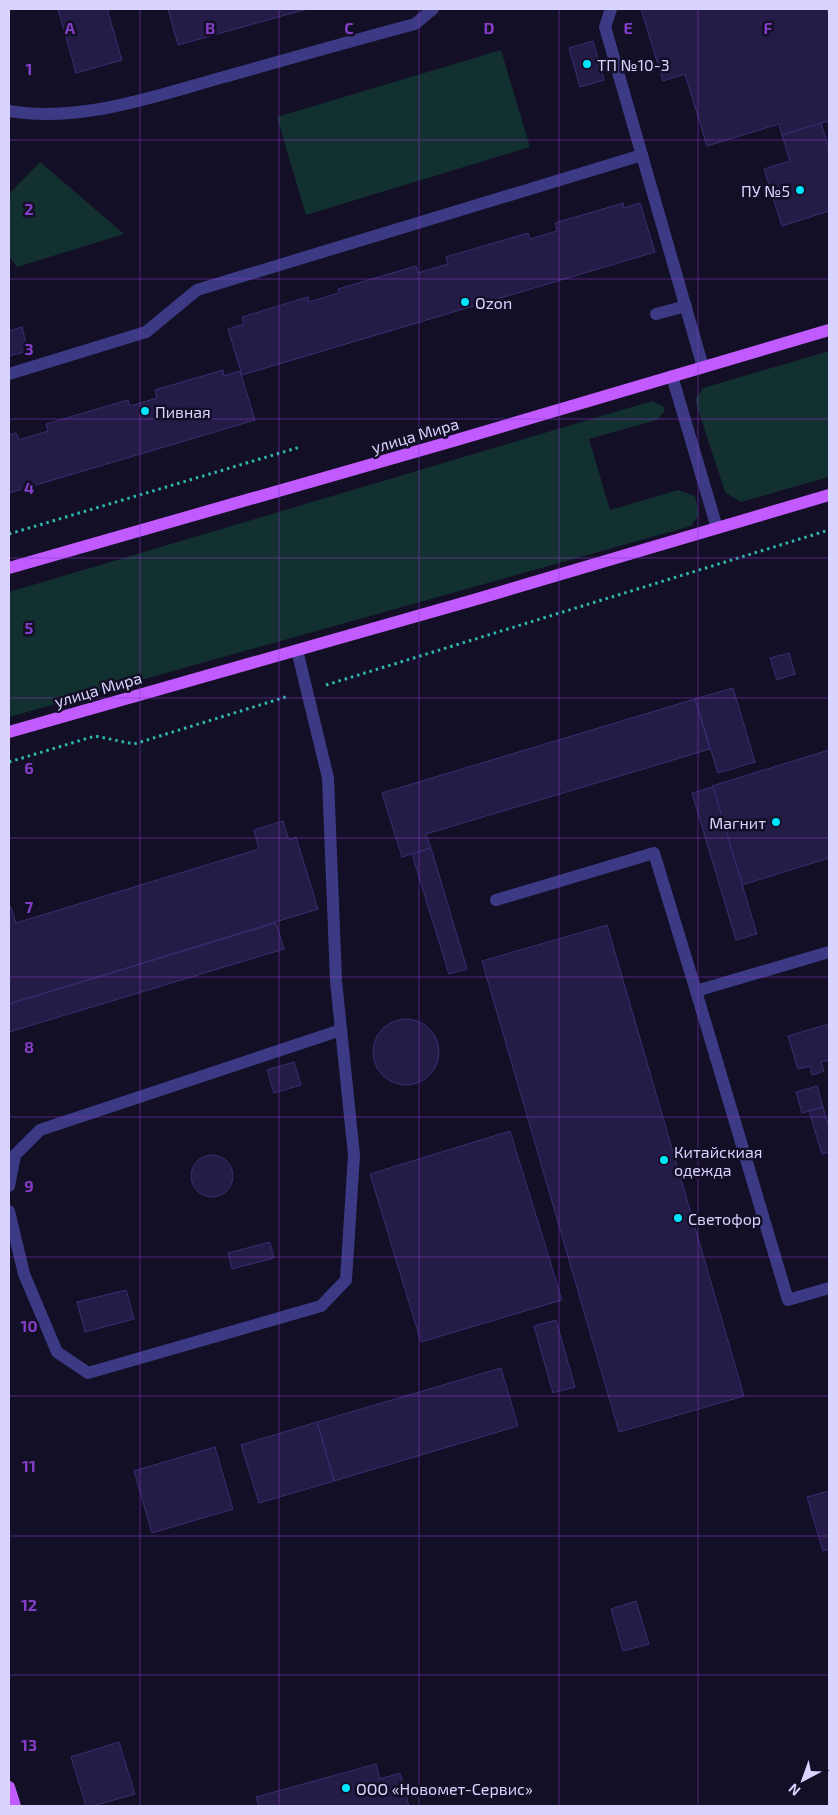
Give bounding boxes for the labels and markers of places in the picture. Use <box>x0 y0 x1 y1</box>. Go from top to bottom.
place label: ТП №10-3 <box>597 55 670 74</box>
marker: ТП №10-3 <box>581 58 593 70</box>
place label: ПУ №5 <box>741 181 790 200</box>
marker: ПУ №5 <box>794 184 806 196</box>
place label: Ozon <box>475 293 512 312</box>
marker: Ozon <box>459 296 471 308</box>
place label: Пивная <box>155 402 211 421</box>
marker: Пивная <box>139 405 151 417</box>
place label: Магнит <box>709 813 766 832</box>
marker: Магнит <box>770 816 782 828</box>
place label: Китайскиая одежда <box>674 1142 762 1179</box>
marker: Китайскиая одежда <box>658 1154 670 1166</box>
place label: Светофор <box>688 1209 761 1228</box>
marker: Светофор <box>672 1212 684 1224</box>
place label: ООО «Новомет-Сервис» <box>356 1779 533 1798</box>
marker: ООО «Новомет-Сервис» <box>340 1782 352 1794</box>

